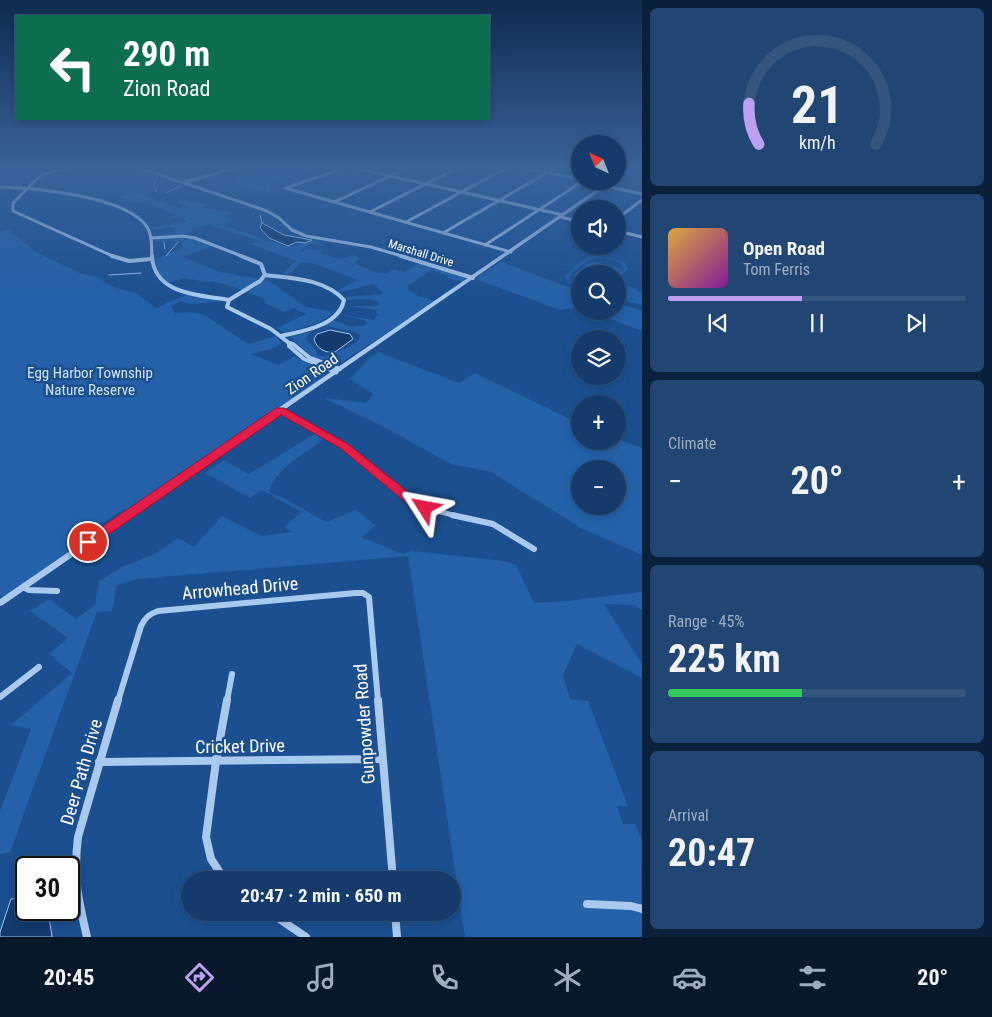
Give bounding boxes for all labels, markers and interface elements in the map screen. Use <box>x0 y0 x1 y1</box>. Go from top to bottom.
text: 290 m <box>123 34 210 75</box>
icon: left <box>40 35 105 100</box>
text: 21 <box>791 75 843 136</box>
text: Zion Road <box>123 76 210 101</box>
text: km/h <box>799 132 835 153</box>
north arrow <box>571 135 626 190</box>
map controls <box>571 135 626 515</box>
button: sound <box>571 200 626 255</box>
street label: Marshall Drive <box>387 236 456 270</box>
text: Open Road <box>743 237 825 260</box>
text: Tom Ferris <box>743 260 810 279</box>
button: search <box>571 265 626 320</box>
icon: previous <box>704 309 732 337</box>
icon: pause <box>803 309 831 337</box>
icon: next <box>902 309 930 337</box>
button: layers <box>571 330 626 385</box>
street label: Zion Road <box>282 350 342 398</box>
park label: Egg Harbor Township Nature Reserve <box>27 364 153 399</box>
button: + <box>571 395 626 450</box>
text: Climate <box>668 434 716 453</box>
text: 20° <box>790 459 844 503</box>
button: − <box>571 460 626 515</box>
text: − <box>668 465 682 498</box>
text: + <box>952 465 966 498</box>
position arrow <box>398 481 450 533</box>
pin <box>67 521 109 563</box>
icon: arrive <box>74 528 102 556</box>
street label: Arrowhead Drive <box>181 572 299 604</box>
text: Range · 45% <box>668 612 744 631</box>
text: 225 km <box>668 637 781 681</box>
street label: Gunpowder Road <box>349 663 379 785</box>
street label: Deer Path Drive <box>56 717 106 827</box>
street label: Cricket Drive <box>195 735 285 757</box>
text: Arrival <box>668 806 709 825</box>
text: 20:47 <box>668 831 755 875</box>
speed limit sign: 30 <box>15 856 80 921</box>
text: 20:47 · 2 min · 650 m <box>240 884 402 907</box>
icon: directions <box>182 960 217 995</box>
icon: music <box>304 960 339 995</box>
icon: phone <box>427 960 462 995</box>
icon: climate <box>550 960 585 995</box>
icon: car <box>672 960 707 995</box>
icon: filters <box>795 960 830 995</box>
text: 20:45 <box>44 965 94 990</box>
text: 20° <box>917 965 948 990</box>

